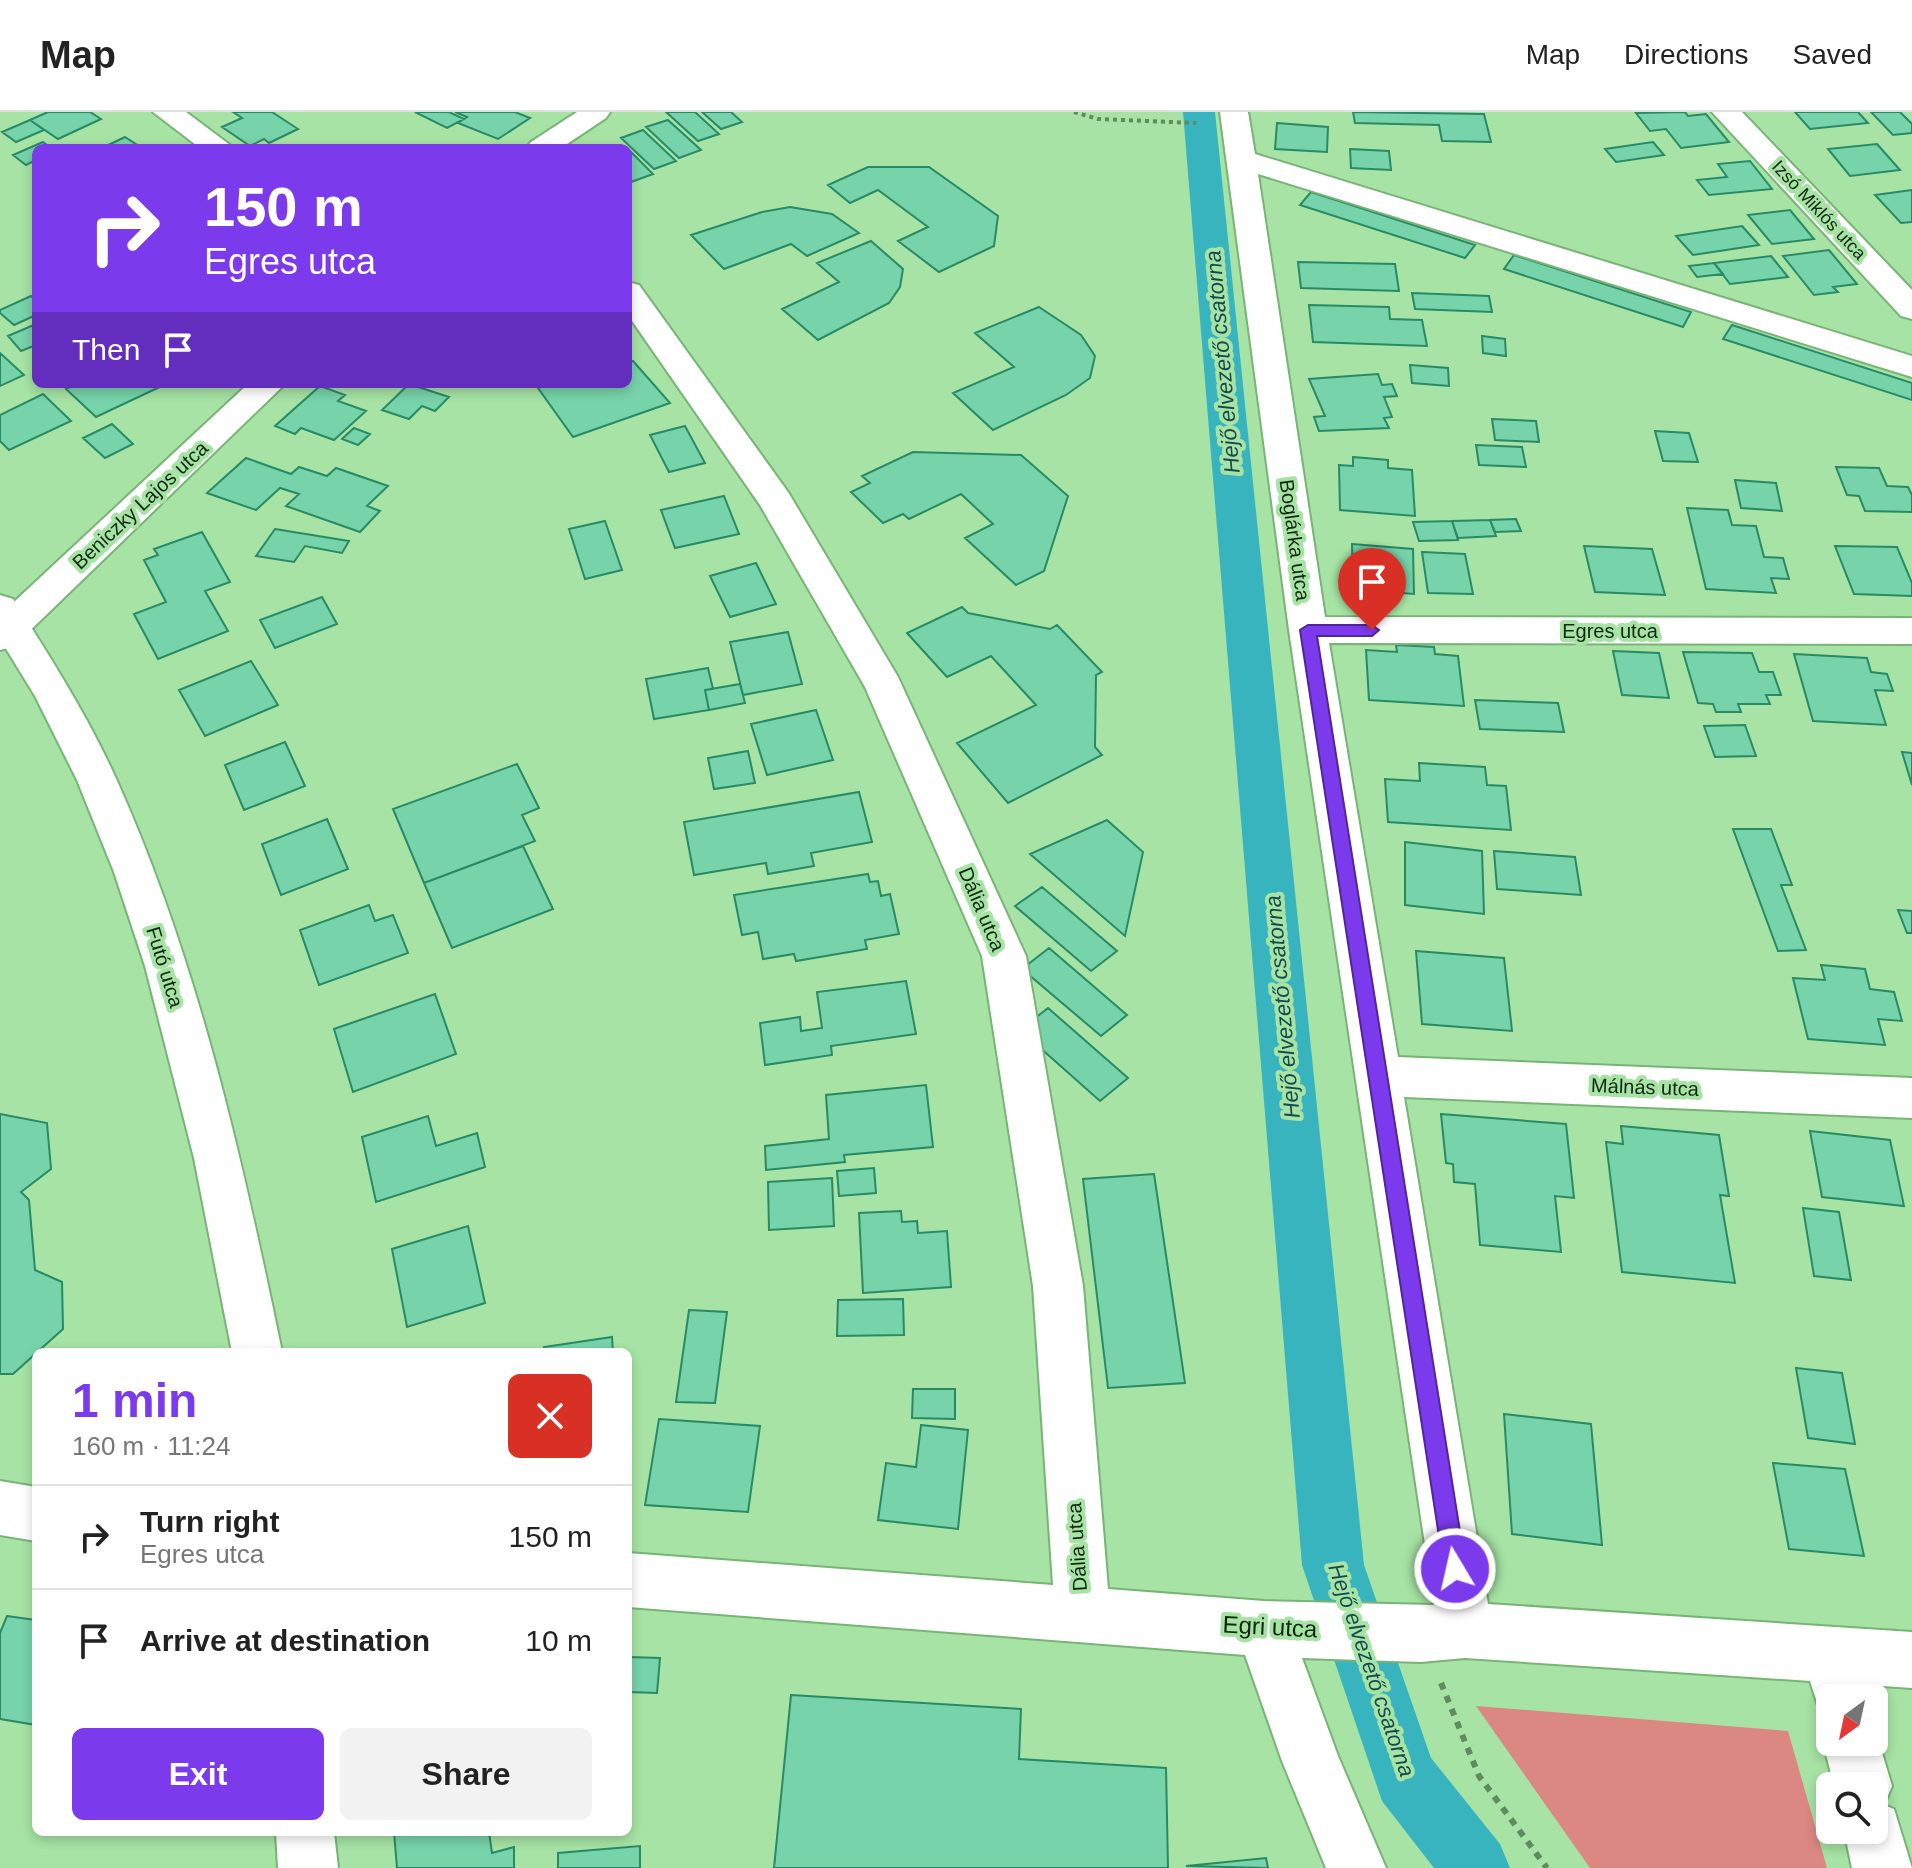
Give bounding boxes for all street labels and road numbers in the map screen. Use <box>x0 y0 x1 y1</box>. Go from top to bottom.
street label: Izsó Miklós utca <box>1768 156 1871 264</box>
street label: Beniczky Lajos utca <box>68 436 213 573</box>
street label: Boglárka utca <box>1276 478 1315 603</box>
street label: Egres utca <box>1562 620 1659 642</box>
street label: Dália utca <box>954 864 1010 955</box>
street label: Futó utca <box>142 924 188 1011</box>
street label: Málnás utca <box>1591 1074 1700 1100</box>
street label: Dália utca <box>1063 1501 1091 1592</box>
street label: Egri utca <box>1222 1611 1319 1642</box>

